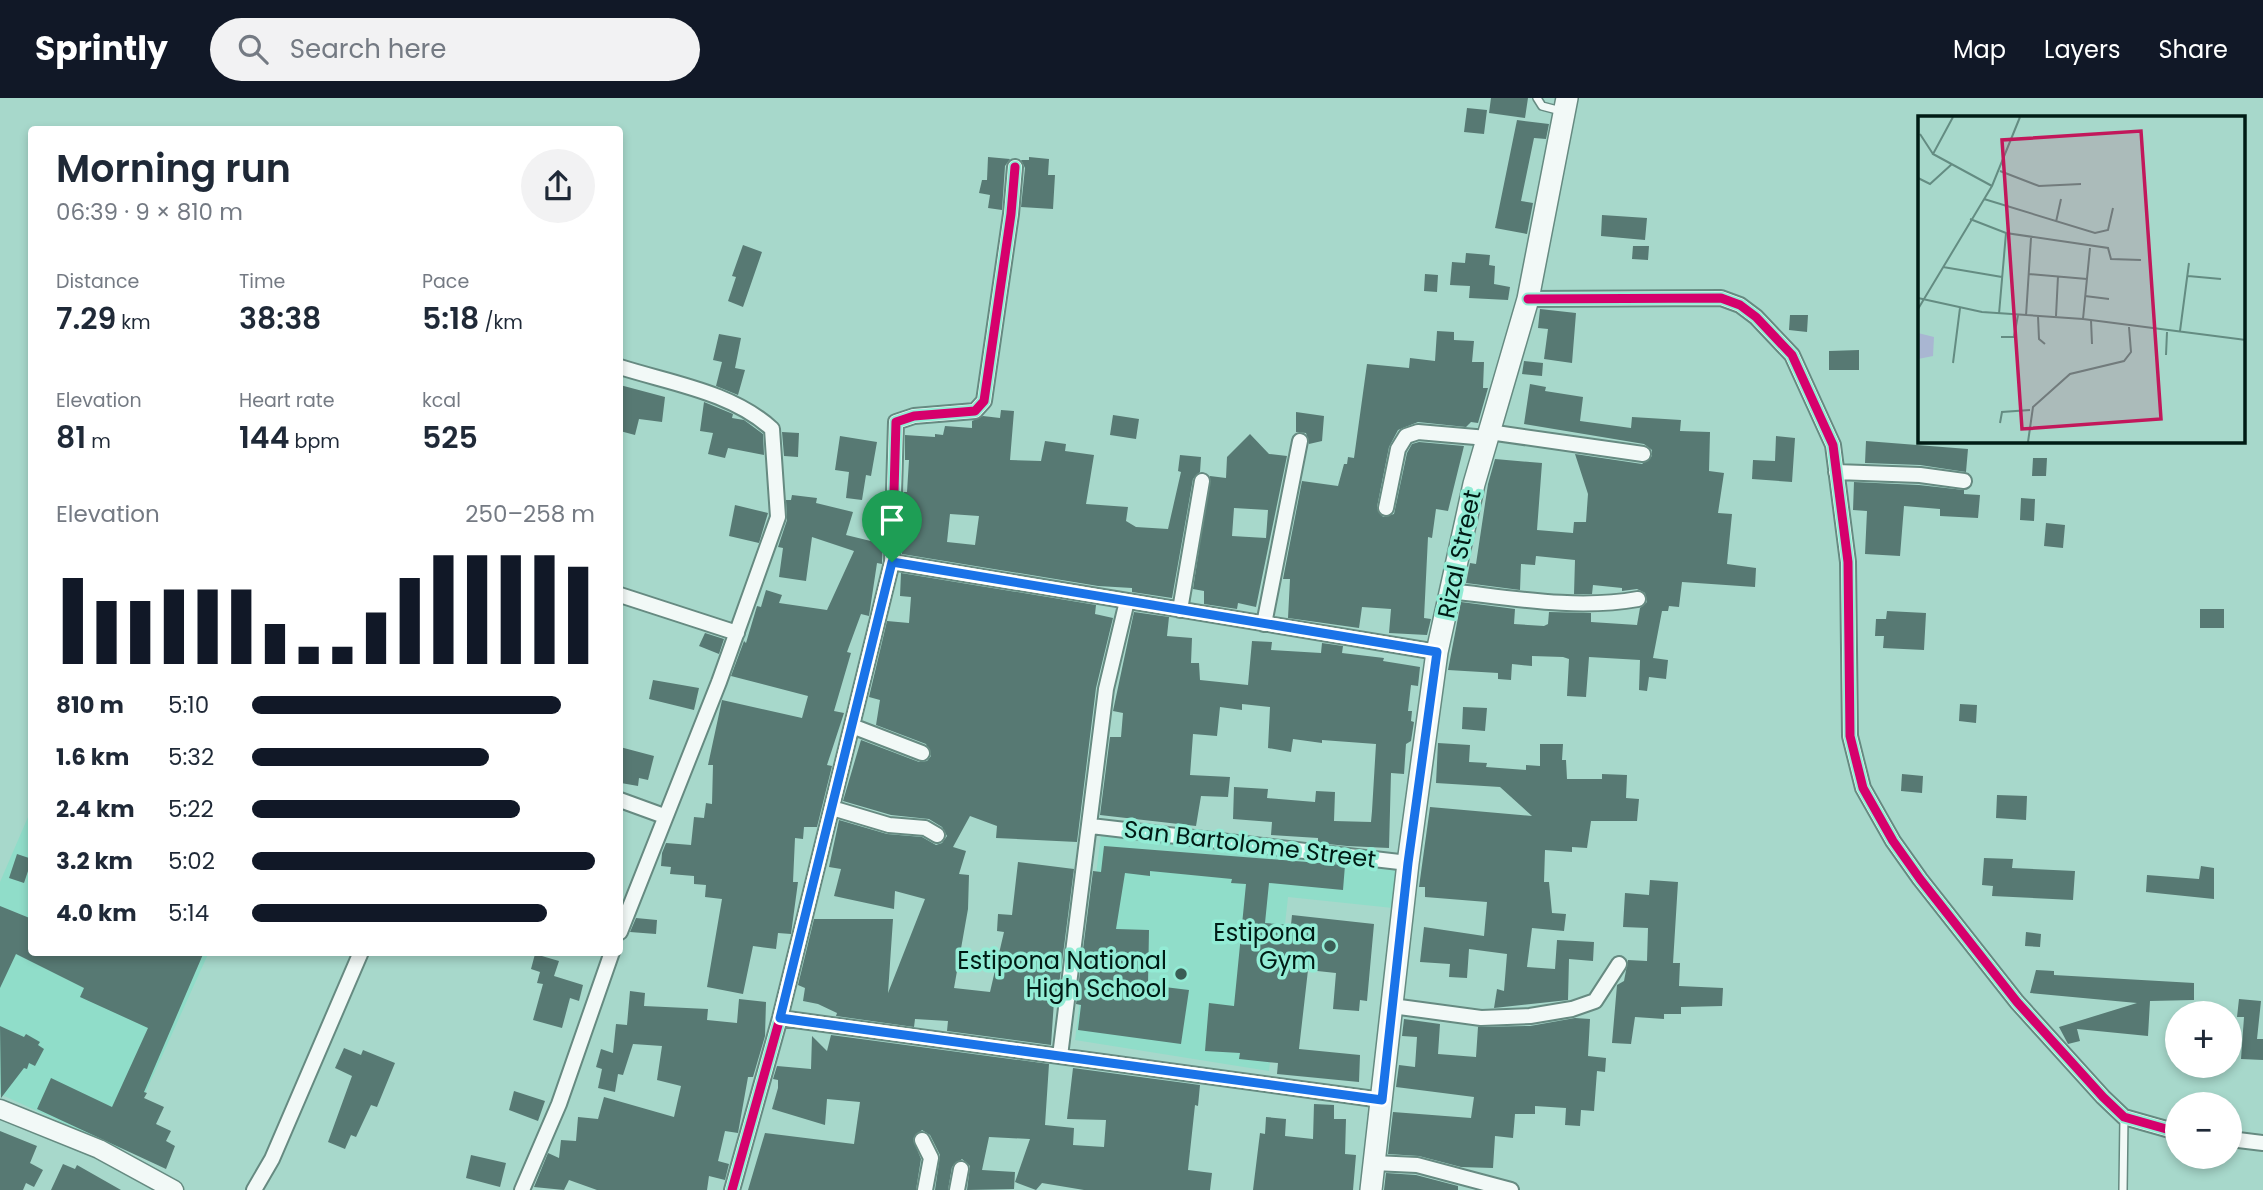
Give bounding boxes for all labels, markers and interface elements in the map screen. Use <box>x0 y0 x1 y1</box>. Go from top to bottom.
search box <box>210 18 700 81</box>
text: Sprintly <box>35 25 168 72</box>
icon: search <box>234 30 272 68</box>
text: Search here <box>290 31 446 67</box>
text: Map <box>1953 33 2006 66</box>
text: Layers <box>2044 33 2120 66</box>
text: Share <box>2158 33 2228 66</box>
inset map <box>1918 116 2246 443</box>
text: Morning run <box>56 142 291 195</box>
button: share <box>521 149 595 223</box>
text: 06:39 · 9 × 810 m <box>56 196 243 228</box>
text: Distance <box>56 268 139 295</box>
text: Time <box>239 268 285 295</box>
text: Pace <box>422 268 469 295</box>
text: 7.29 <box>56 297 116 340</box>
text: 38:38 <box>239 297 321 340</box>
text: 5:18 <box>422 297 479 340</box>
text: km <box>116 309 151 336</box>
text: /km <box>479 309 523 336</box>
text: Elevation <box>56 387 142 414</box>
text: Heart rate <box>239 387 334 414</box>
text: kcal <box>422 387 461 414</box>
text: 81 <box>56 416 86 459</box>
text: 144 <box>239 416 290 459</box>
text: 525 <box>422 416 478 459</box>
text: m <box>86 428 111 455</box>
text: bpm <box>290 428 340 455</box>
street label: Rizal Street <box>1429 487 1489 621</box>
pin <box>862 490 922 562</box>
text: Elevation <box>56 498 160 530</box>
text: 250–258 m <box>465 498 595 530</box>
icon: arrive <box>873 501 911 539</box>
text: 810 m <box>56 689 124 721</box>
text: 5:10 <box>168 689 209 721</box>
text: 1.6 km <box>56 741 129 773</box>
text: 5:32 <box>168 741 214 773</box>
text: 2.4 km <box>56 793 135 825</box>
text: 5:22 <box>168 793 214 825</box>
street label: San Bartolome Street <box>1122 812 1378 876</box>
text: 3.2 km <box>56 845 133 877</box>
text: 5:02 <box>168 845 215 877</box>
text: 4.0 km <box>56 897 137 929</box>
text: 5:14 <box>168 897 209 929</box>
place label: Estipona Gym <box>1213 916 1316 977</box>
marker: Estipona Gym <box>1322 938 1338 954</box>
place label: Estipona National High School <box>957 944 1167 1005</box>
marker: Estipona National High School <box>1173 966 1189 982</box>
map controls <box>2165 1001 2242 1169</box>
button: + <box>2165 1001 2242 1078</box>
button: − <box>2165 1092 2242 1169</box>

